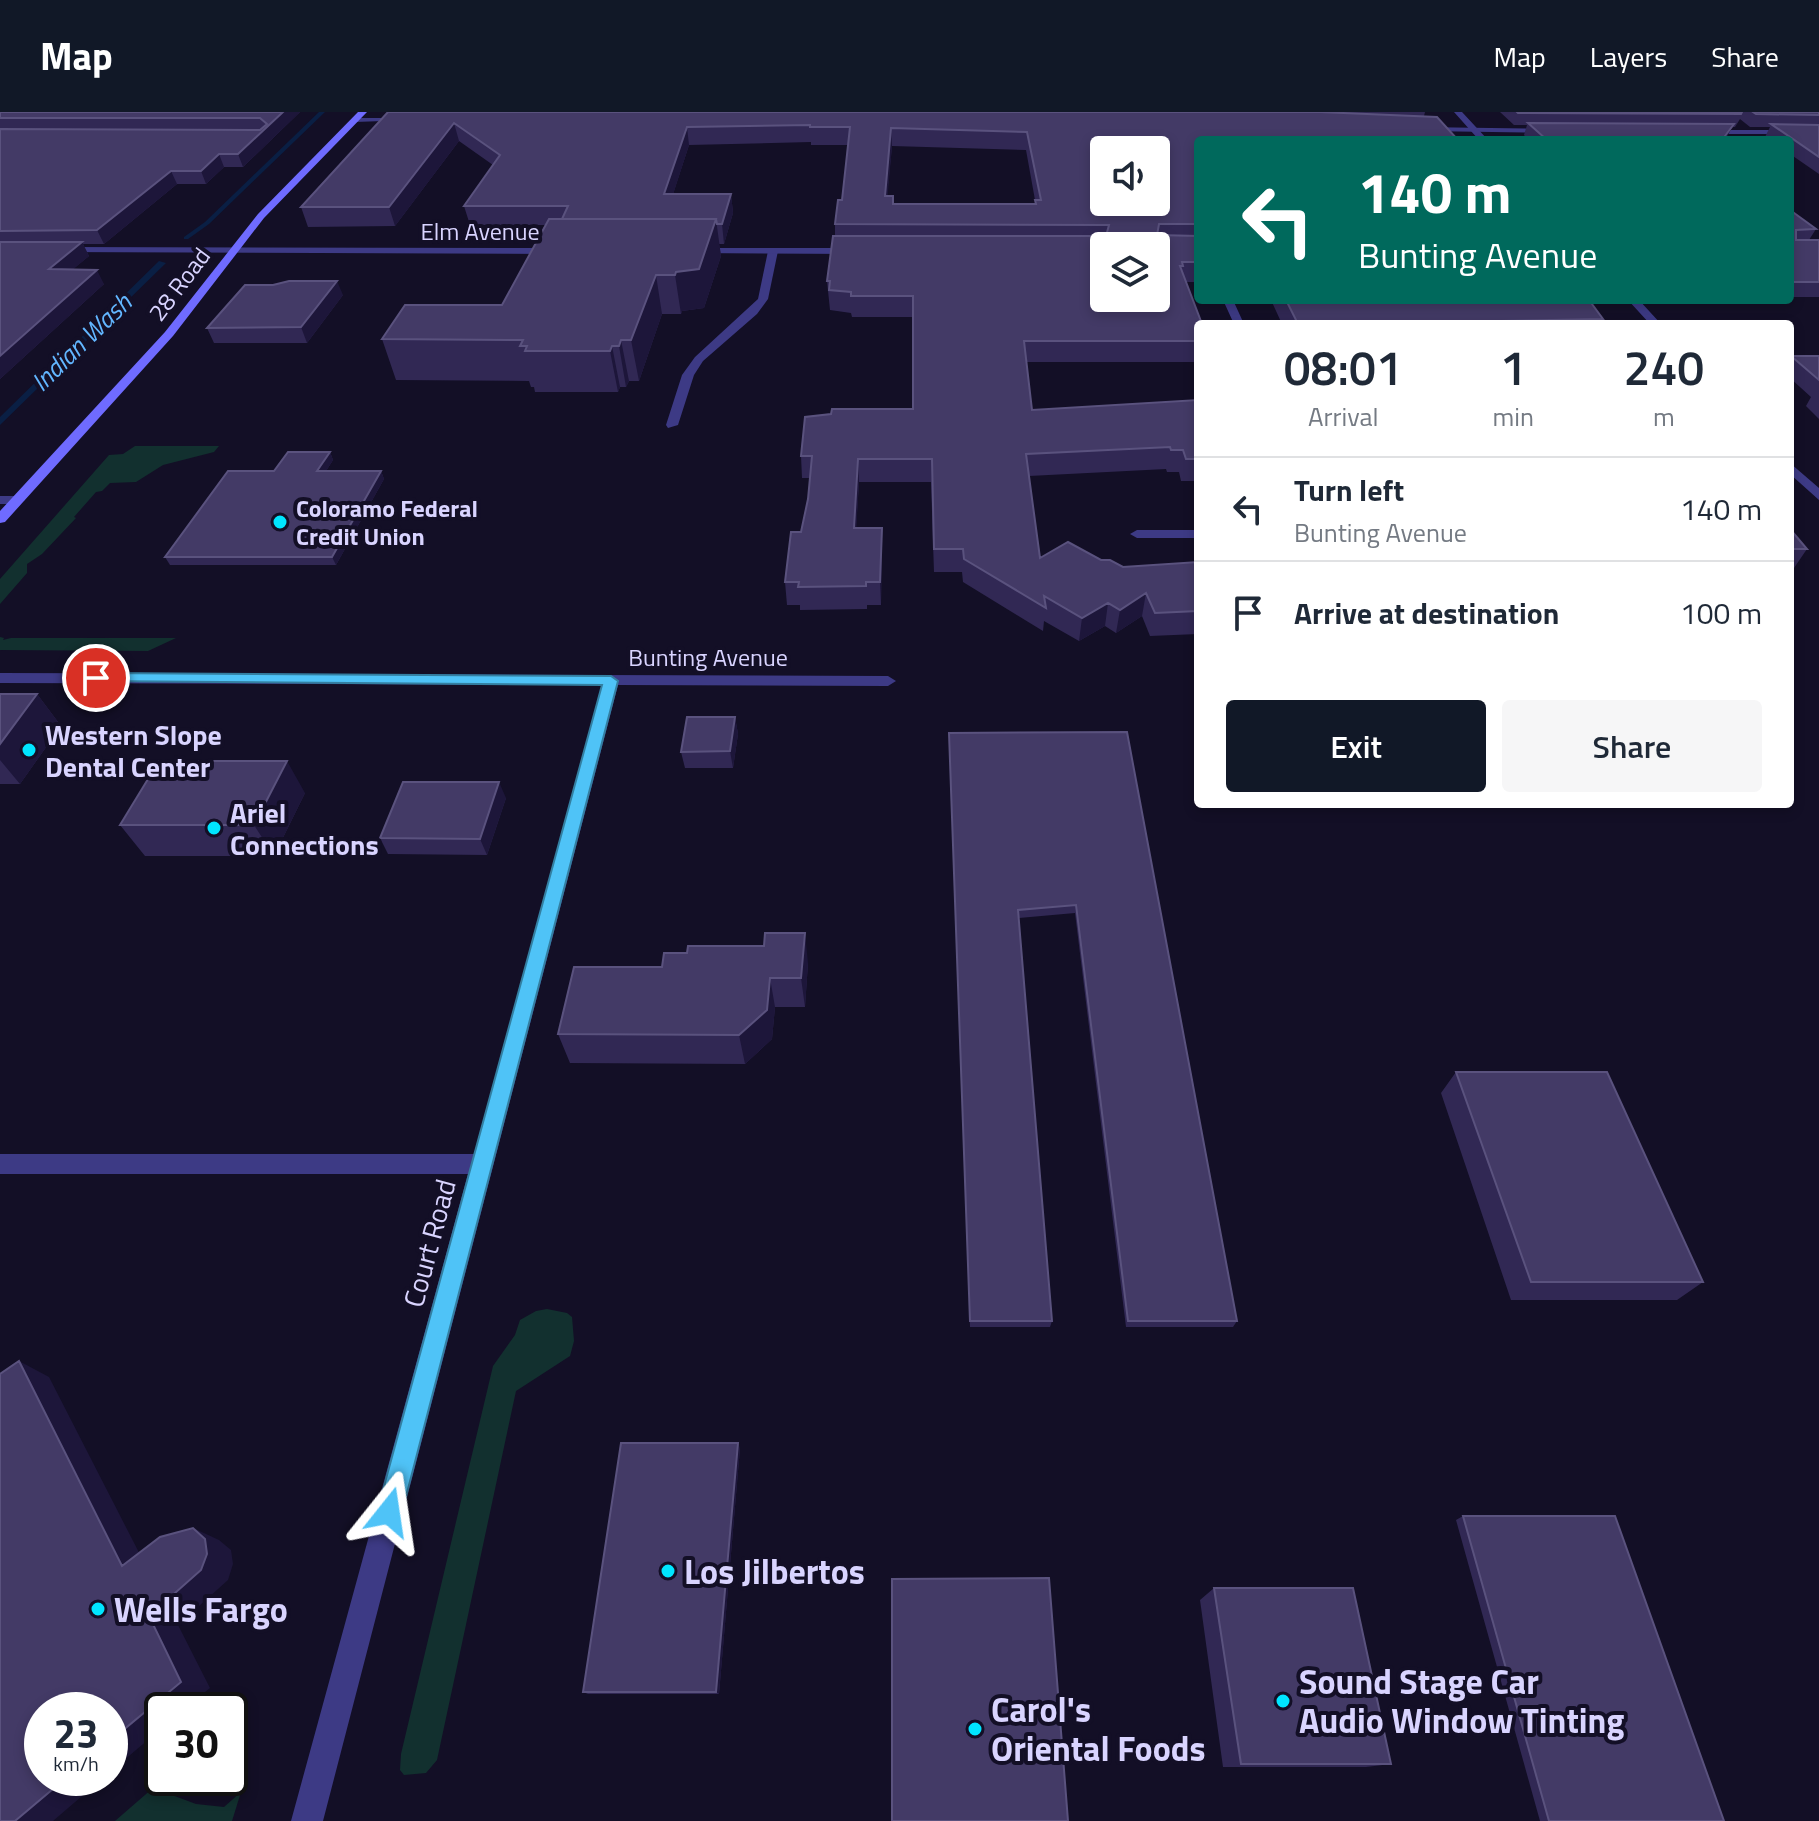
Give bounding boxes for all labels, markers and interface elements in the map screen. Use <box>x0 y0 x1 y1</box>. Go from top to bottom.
text: Map <box>40 27 113 85</box>
text: Map <box>1493 35 1546 78</box>
text: Layers <box>1590 35 1667 78</box>
text: Share <box>1711 35 1779 78</box>
map controls <box>1090 136 1170 312</box>
button: sound <box>1090 136 1170 216</box>
text: 140 m <box>1358 150 1511 235</box>
icon: left <box>1226 168 1330 272</box>
street label: Elm Avenue <box>420 213 540 249</box>
text: Bunting Avenue <box>1358 227 1597 282</box>
button: layers <box>1090 232 1170 312</box>
street label: 28 Road <box>139 240 219 328</box>
water label: Indian Wash <box>22 283 141 400</box>
text: 08:01 <box>1284 331 1403 404</box>
text: 1 <box>1500 331 1527 404</box>
text: 240 <box>1624 331 1704 404</box>
text: Arrival <box>1308 397 1378 436</box>
text: min <box>1492 397 1534 436</box>
text: m <box>1653 397 1675 436</box>
text: Turn left <box>1294 467 1404 513</box>
text: 140 m <box>1680 486 1762 532</box>
icon: left <box>1226 487 1270 531</box>
place label: Coloramo Federal Credit Union <box>296 490 478 554</box>
marker: Coloramo Federal Credit Union <box>271 513 289 531</box>
text: Bunting Avenue <box>1294 513 1467 552</box>
text: Arrive at destination <box>1294 590 1559 636</box>
text: 100 m <box>1680 590 1762 636</box>
icon: arrive <box>1226 591 1270 635</box>
street label: Bunting Avenue <box>628 639 788 675</box>
pin <box>62 644 130 712</box>
icon: arrive <box>74 656 118 700</box>
button: Exit <box>1226 700 1486 792</box>
button: Share <box>1502 700 1762 792</box>
place label: Western Slope Dental Center <box>45 713 222 788</box>
marker: Western Slope Dental Center <box>20 741 38 759</box>
place label: Ariel Connections <box>230 791 379 866</box>
marker: Ariel Connections <box>205 819 223 837</box>
street label: Court Road <box>391 1174 467 1312</box>
position arrow <box>347 1470 431 1554</box>
place label: Los Jilbertos <box>684 1545 865 1597</box>
marker: Los Jilbertos <box>659 1562 677 1580</box>
place label: Wells Fargo <box>114 1583 288 1635</box>
marker: Wells Fargo <box>89 1600 107 1618</box>
place label: Sound Stage Car Audio Window Tinting <box>1299 1655 1625 1746</box>
place label: Carol's Oriental Foods <box>991 1683 1206 1774</box>
speed limit sign: 30 <box>144 1692 248 1796</box>
marker: Sound Stage Car Audio Window Tinting <box>1274 1692 1292 1710</box>
text: 23 <box>54 1703 98 1764</box>
marker: Carol's Oriental Foods <box>966 1720 984 1738</box>
text: km/h <box>53 1748 99 1779</box>

